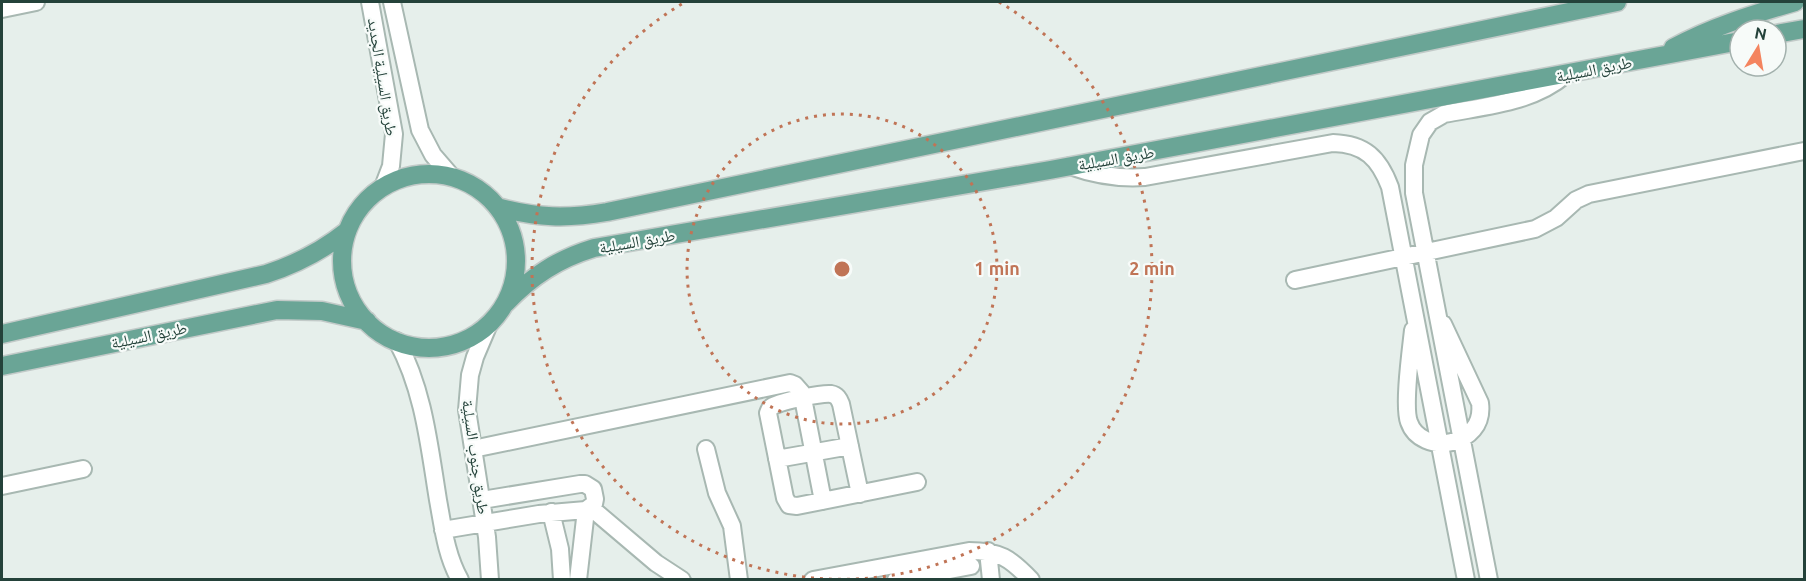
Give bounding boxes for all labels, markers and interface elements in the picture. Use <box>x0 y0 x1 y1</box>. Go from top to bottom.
street label: طريق السيلية الجديد <box>363 17 401 138</box>
north arrow <box>1728 18 1788 78</box>
text: N <box>1753 23 1768 43</box>
street label: طريق السيلية <box>1555 53 1634 87</box>
street label: طريق السيلية <box>1077 142 1156 176</box>
street label: طريق السيلية <box>598 225 677 259</box>
text: 1 min <box>974 258 1020 278</box>
text: 2 min <box>1129 258 1175 278</box>
centre of rings <box>832 259 852 279</box>
street label: طريق السيلية <box>110 318 189 354</box>
street label: طريق جنوب السيلية <box>457 399 493 516</box>

